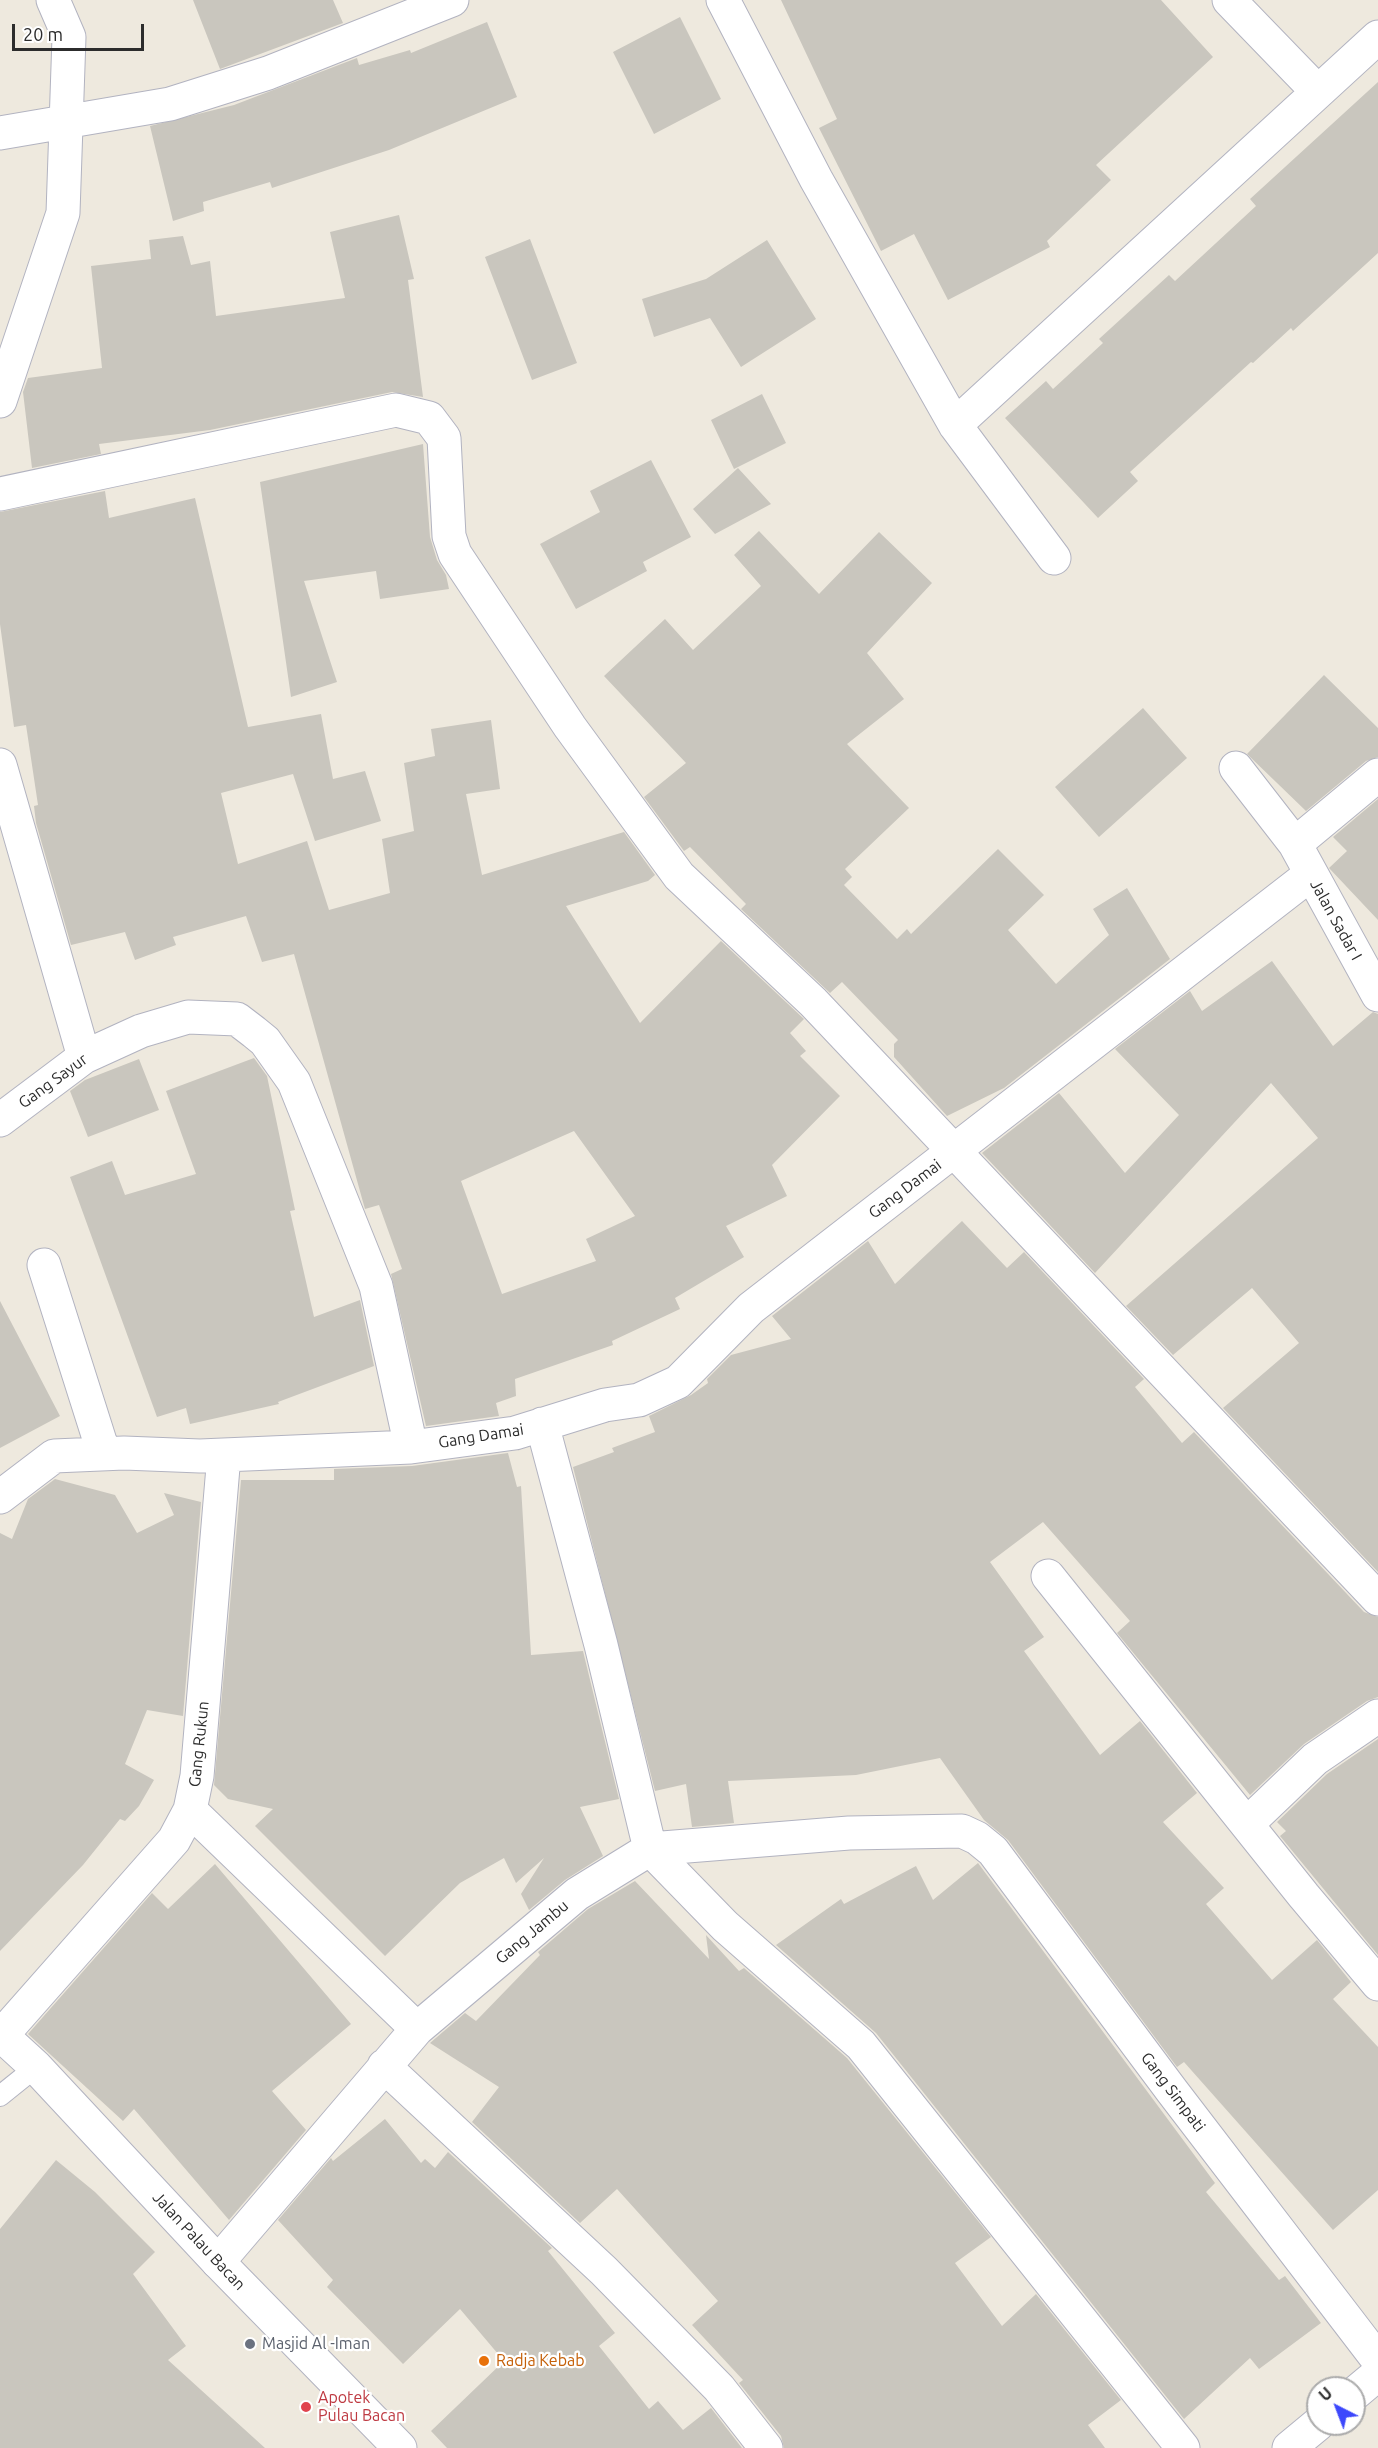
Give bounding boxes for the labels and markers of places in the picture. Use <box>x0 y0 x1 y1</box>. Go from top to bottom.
place label: Masjid Al -Iman <box>262 2334 370 2354</box>
marker: Masjid Al -Iman <box>243 2337 257 2351</box>
place label: Radja Kebab <box>496 2351 585 2371</box>
marker: Radja Kebab <box>477 2354 491 2368</box>
place label: Apotek Pulau Bacan <box>318 2388 405 2426</box>
marker: Apotek Pulau Bacan <box>299 2400 313 2414</box>

